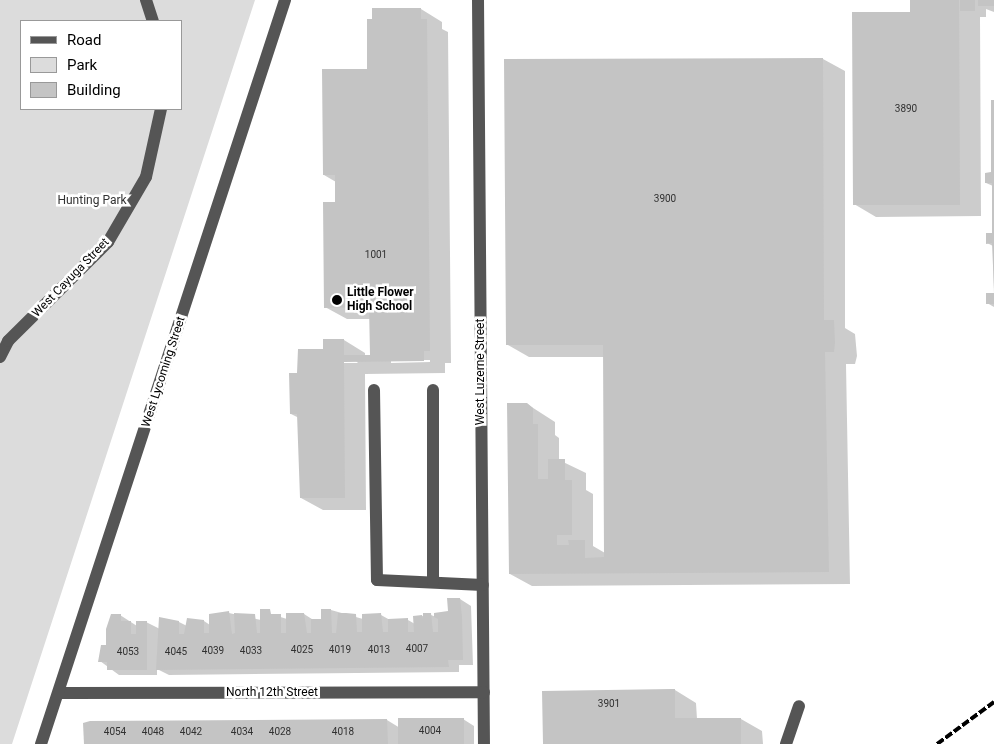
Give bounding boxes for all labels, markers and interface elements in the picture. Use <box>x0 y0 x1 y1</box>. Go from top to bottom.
legend <box>20 20 182 110</box>
text: Road <box>67 31 101 49</box>
text: Park <box>67 56 97 74</box>
text: Building <box>67 81 121 99</box>
house number: 3890 <box>895 103 917 115</box>
house number: 3900 <box>654 193 676 205</box>
park label: Hunting Park <box>57 194 127 208</box>
street label: West Cayuga Street <box>30 235 112 321</box>
house number: 1001 <box>365 249 387 261</box>
place label: Little Flower High School <box>347 286 414 314</box>
marker: Little Flower High School <box>331 294 343 306</box>
street label: West Lycoming Street <box>139 315 189 429</box>
street label: West Luzerne Street <box>474 319 488 425</box>
house number: 4007 <box>406 643 428 655</box>
house number: 4025 <box>291 644 313 656</box>
house number: 4019 <box>329 644 351 656</box>
house number: 4013 <box>368 644 390 656</box>
house number: 4039 <box>202 645 224 657</box>
house number: 4033 <box>240 645 262 657</box>
house number: 4053 <box>117 646 139 658</box>
house number: 4045 <box>165 646 187 658</box>
street label: North 12th Street <box>226 686 318 700</box>
house number: 3901 <box>598 698 620 710</box>
house number: 4004 <box>419 725 441 737</box>
house number: 4054 <box>104 726 126 738</box>
house number: 4048 <box>142 726 164 738</box>
house number: 4042 <box>180 726 202 738</box>
house number: 4034 <box>231 726 253 738</box>
house number: 4028 <box>269 726 291 738</box>
house number: 4018 <box>332 726 354 738</box>

